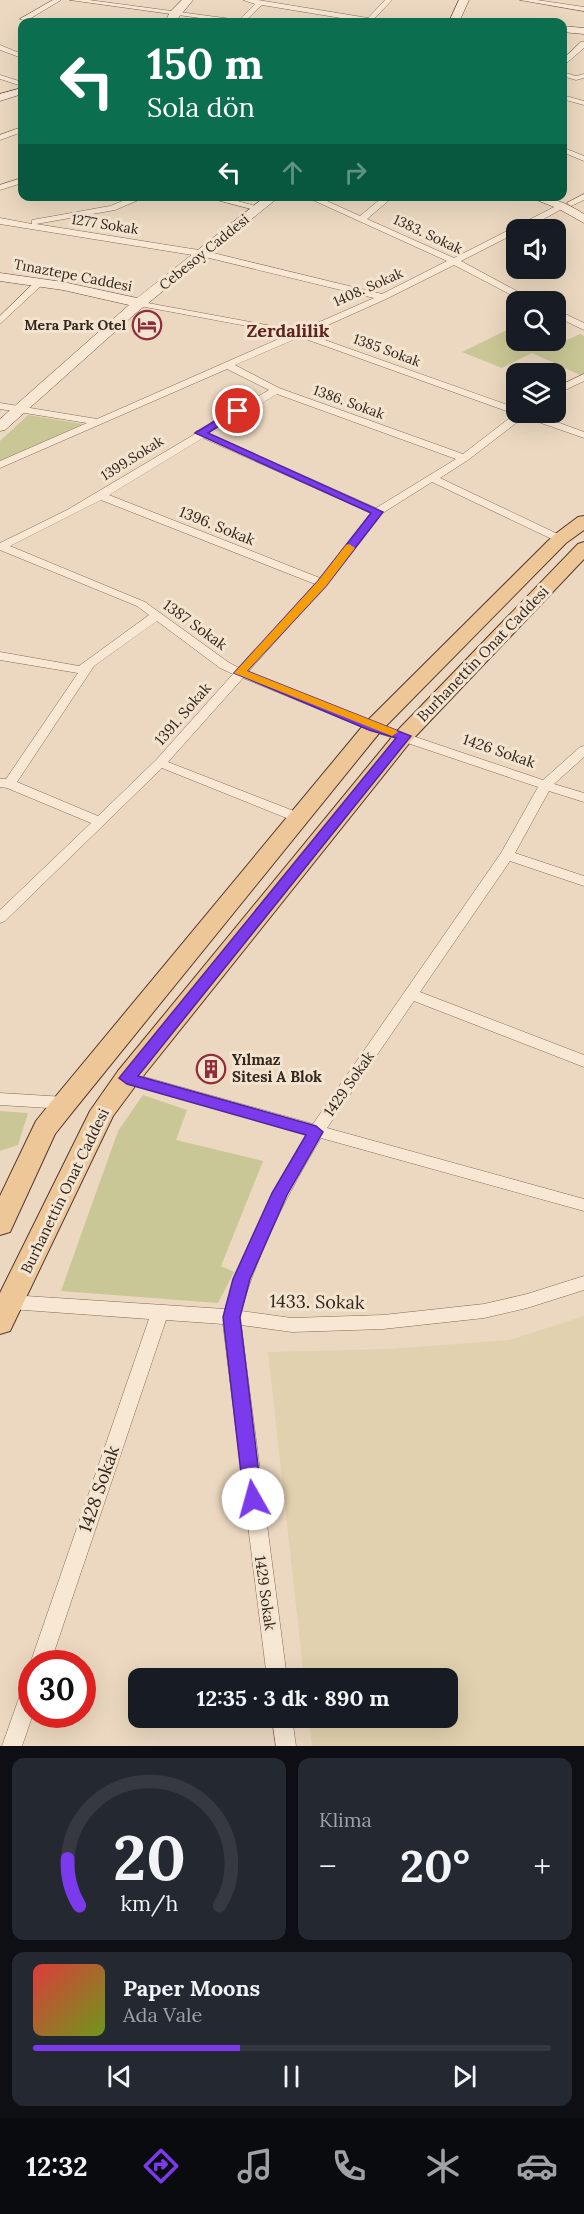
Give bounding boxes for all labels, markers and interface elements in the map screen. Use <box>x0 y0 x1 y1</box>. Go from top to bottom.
text: 150 m <box>147 37 263 91</box>
icon: left <box>48 42 126 120</box>
text: Sola dön <box>147 90 255 124</box>
icon: left <box>213 156 246 189</box>
icon: ahead <box>276 156 309 189</box>
icon: right <box>339 156 372 189</box>
street label: 1277 Sokak <box>70 210 140 238</box>
street label: Cebesoy Caddesi <box>155 210 253 294</box>
street label: 1383. Sokak <box>391 210 466 258</box>
map controls <box>506 219 566 423</box>
button: sound <box>506 219 566 279</box>
street label: Tınaztepe Caddesi <box>12 255 134 295</box>
street label: 1408. Sokak <box>330 263 406 310</box>
button: search <box>506 291 566 351</box>
hotel icon: Mera Park Otel <box>131 309 163 341</box>
place label: Mera Park Otel <box>24 316 127 334</box>
district label: Zerdalilik <box>247 319 330 342</box>
street label: 1385 Sokak <box>351 329 424 371</box>
button: layers <box>506 363 566 423</box>
street label: 1386. Sokak <box>311 381 387 423</box>
pin <box>212 385 263 436</box>
icon: arrive <box>221 394 254 427</box>
street label: 1399.Sokak <box>97 431 167 484</box>
street label: 1396. Sokak <box>177 502 258 549</box>
street label: Burhanettin Onat Caddesi <box>413 582 552 725</box>
street label: 1387 Sokak <box>160 595 231 654</box>
street label: 1391. Sokak <box>150 678 215 749</box>
street label: 1426 Sokak <box>460 729 538 772</box>
street label: 1429 Sokak <box>319 1047 378 1120</box>
place label: Yılmaz Sitesi A Blok <box>232 1050 322 1086</box>
building icon: Yılmaz Sitesi A Blok <box>195 1053 227 1085</box>
street label: Burhanettin Onat Caddesi <box>16 1105 113 1276</box>
street label: 1433. Sokak <box>269 1289 365 1314</box>
street label: 1428 Sokak <box>73 1442 124 1535</box>
position arrow <box>221 1467 285 1531</box>
street label: 1429 Sokak <box>251 1554 280 1632</box>
speed limit sign: 30 <box>18 1650 96 1728</box>
text: 12:35 · 3 dk · 890 m <box>196 1684 390 1712</box>
text: Klima <box>319 1807 372 1832</box>
text: 20 <box>113 1817 185 1897</box>
text: 20° <box>400 1837 470 1894</box>
text: − <box>319 1845 337 1887</box>
text: + <box>533 1845 551 1887</box>
text: km/h <box>120 1889 178 1917</box>
text: Paper Moons <box>123 1974 260 2002</box>
text: Ada Vale <box>123 2002 202 2027</box>
icon: previous <box>103 2060 136 2093</box>
icon: pause <box>275 2060 308 2093</box>
icon: next <box>448 2060 481 2093</box>
icon: directions <box>140 2145 182 2187</box>
icon: music <box>234 2145 276 2187</box>
icon: phone <box>328 2145 370 2187</box>
icon: climate <box>422 2145 464 2187</box>
icon: car <box>516 2145 558 2187</box>
text: 12:32 <box>26 2149 88 2183</box>

